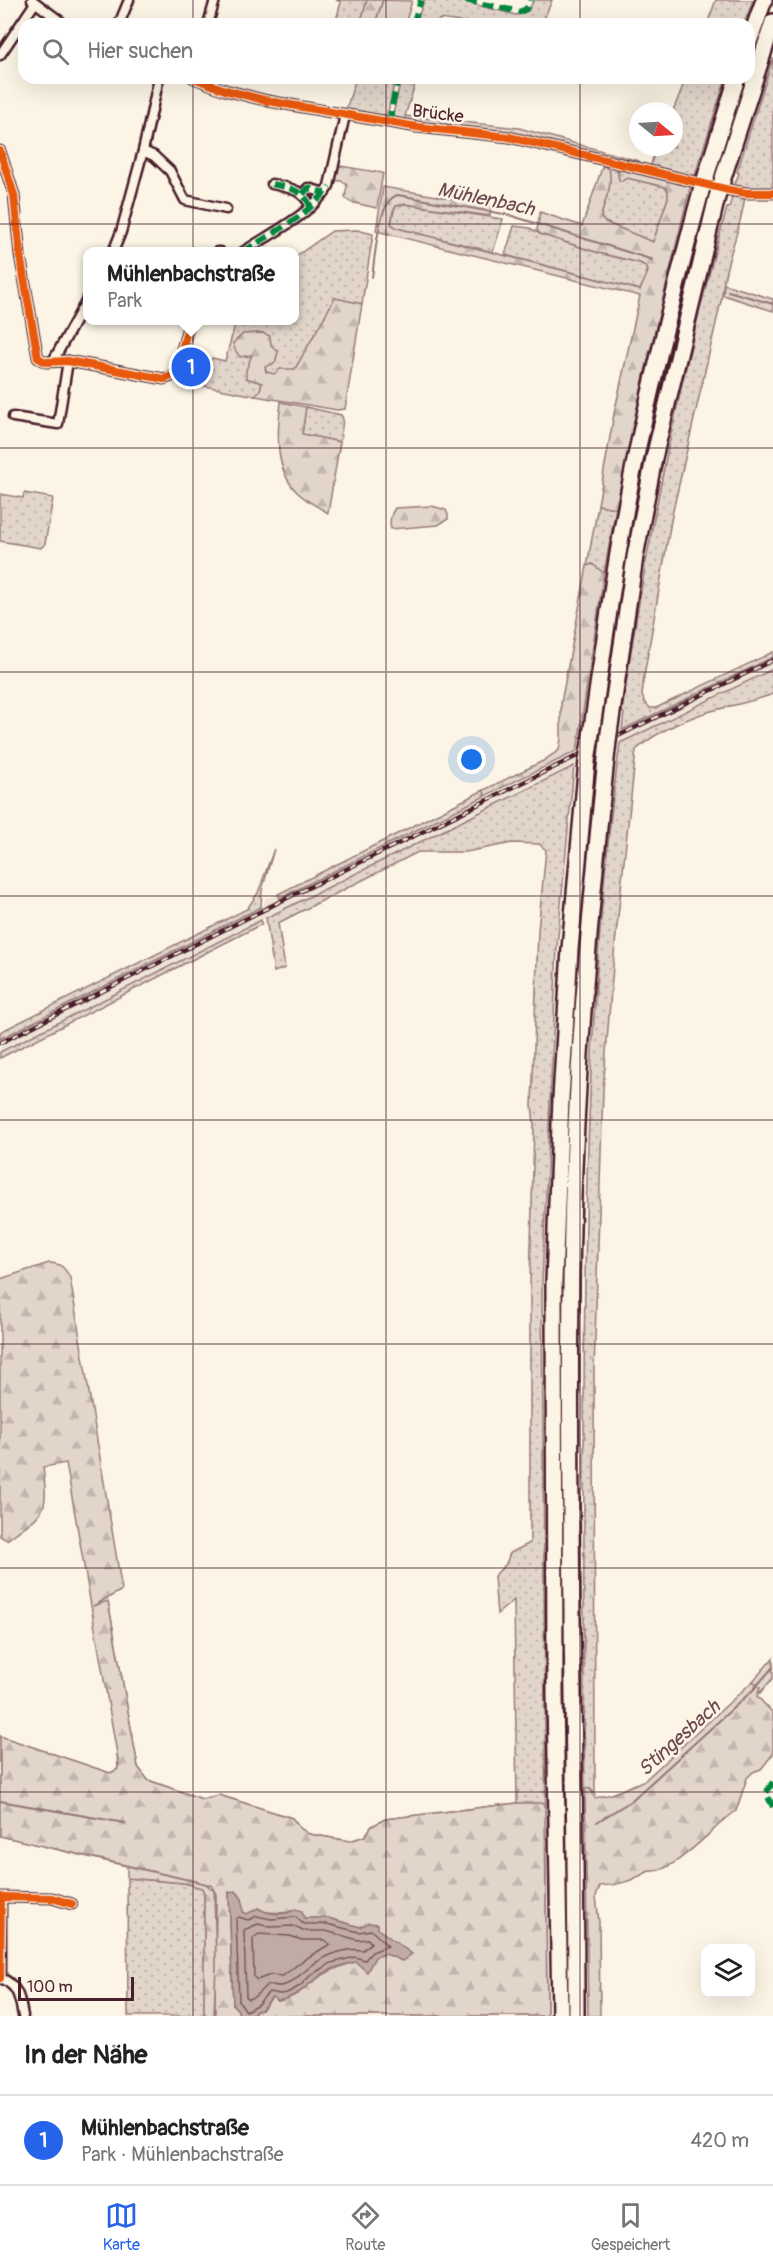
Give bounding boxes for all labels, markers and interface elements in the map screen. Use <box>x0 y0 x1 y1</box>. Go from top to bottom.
search box <box>18 18 755 84</box>
icon: search <box>39 35 72 68</box>
text: Hier suchen <box>87 37 193 65</box>
street label: Brücke <box>411 99 465 129</box>
north arrow <box>629 102 683 156</box>
water label: Mühlenbach <box>435 177 538 222</box>
popup <box>83 247 299 325</box>
text: Mühlenbachstraße <box>107 260 275 288</box>
text: Park <box>107 288 142 313</box>
pin: 1 <box>172 344 210 389</box>
your location <box>457 745 486 774</box>
water label: Stingesbach <box>633 1694 726 1781</box>
map controls <box>701 1944 755 1998</box>
button: layers <box>701 1944 755 1998</box>
scale bar <box>18 1974 134 2002</box>
text: 100 m <box>27 1977 73 1997</box>
text: In der Nähe <box>24 2039 147 2071</box>
text: Mühlenbachstraße <box>81 2114 249 2142</box>
text: 1 <box>40 2128 47 2153</box>
text: 420 m <box>690 2128 749 2153</box>
text: Park · Mühlenbachstraße <box>81 2142 284 2167</box>
tab: Karte <box>103 2199 140 2255</box>
tab: Route <box>345 2199 385 2255</box>
tab: Gespeichert <box>591 2199 670 2255</box>

